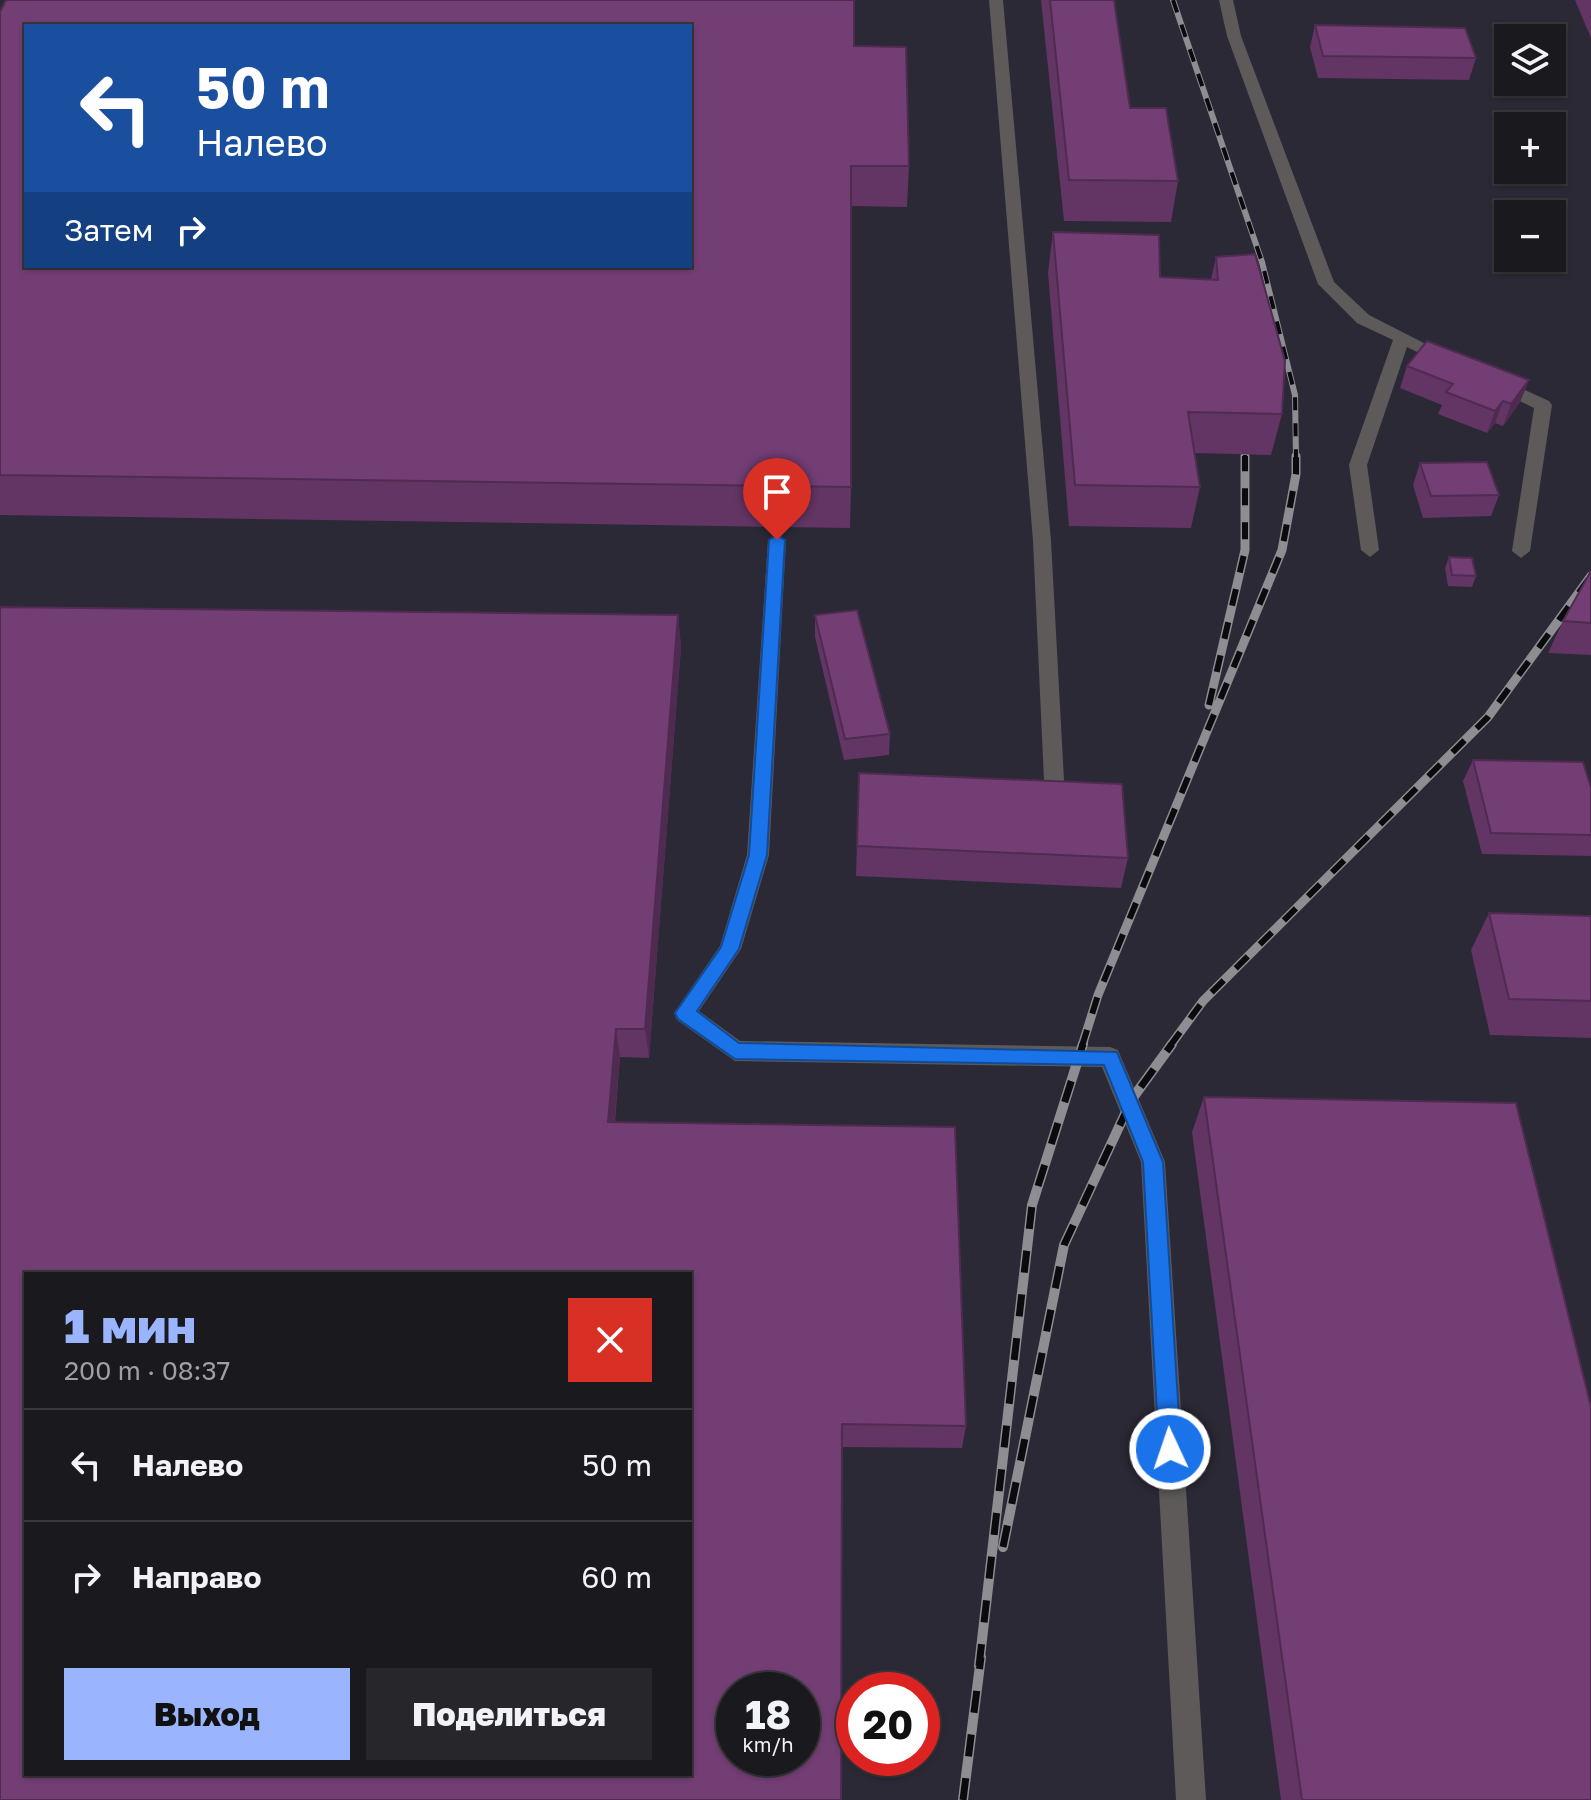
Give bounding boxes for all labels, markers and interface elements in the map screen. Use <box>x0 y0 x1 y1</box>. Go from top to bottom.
map controls <box>1494 24 1566 272</box>
button: layers <box>1494 24 1566 96</box>
text: 50 m <box>196 53 330 120</box>
icon: left <box>64 56 168 160</box>
button: + <box>1494 112 1566 184</box>
text: Налево <box>196 121 328 164</box>
button: − <box>1494 200 1566 272</box>
icon: right <box>169 208 213 252</box>
text: Затем <box>64 212 153 248</box>
pin <box>743 458 811 540</box>
icon: arrive <box>755 470 799 514</box>
text: 1 мин <box>64 1296 196 1354</box>
button: close <box>568 1298 652 1382</box>
text: 200 m · 08:37 <box>64 1355 230 1386</box>
position arrow <box>1128 1407 1212 1491</box>
icon: left <box>64 1443 108 1487</box>
text: Налево <box>132 1447 243 1483</box>
text: 50 m <box>582 1447 652 1483</box>
icon: right <box>64 1555 108 1599</box>
text: Направо <box>132 1559 261 1595</box>
text: 60 m <box>581 1559 652 1595</box>
button: Выход <box>64 1668 350 1760</box>
button: Поделиться <box>366 1668 652 1760</box>
speed limit sign: 20 <box>836 1672 940 1776</box>
text: 18 <box>745 1690 791 1738</box>
text: km/h <box>743 1732 793 1756</box>

